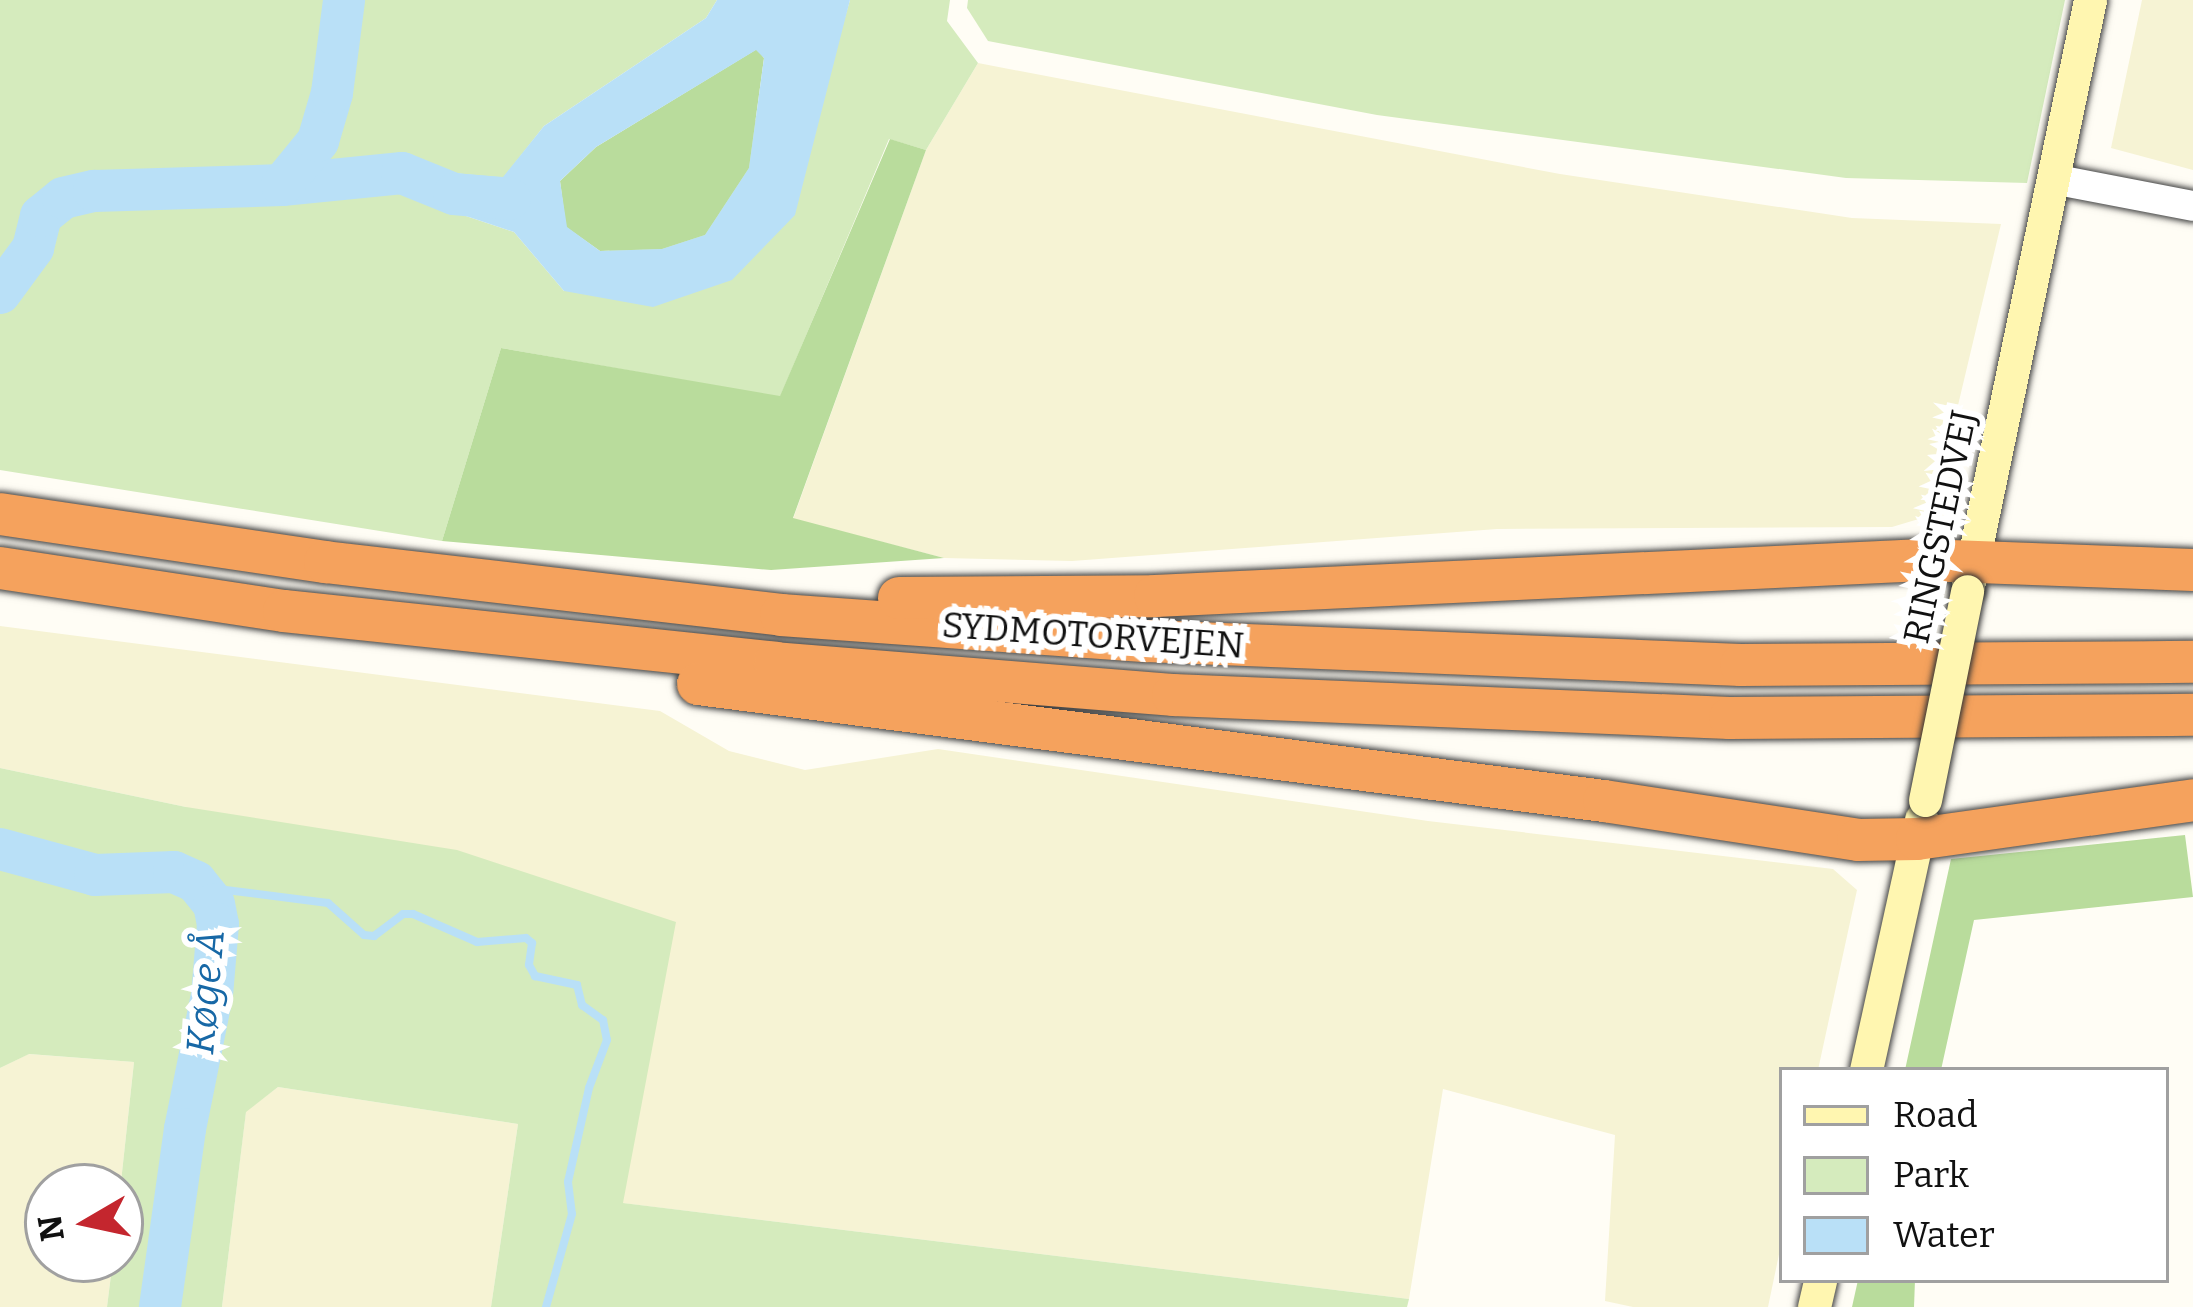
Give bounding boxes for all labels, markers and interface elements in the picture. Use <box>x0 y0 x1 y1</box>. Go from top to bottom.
street label: RINGSTEDVEJ <box>1895 407 1987 647</box>
street label: SYDMOTORVEJEN <box>940 604 1246 668</box>
water label: Køge Å <box>177 928 235 1056</box>
legend <box>1779 1067 2169 1283</box>
text: Road <box>1893 1093 1978 1137</box>
text: Park <box>1893 1153 1969 1197</box>
north arrow <box>24 1163 144 1283</box>
text: N <box>30 1212 73 1244</box>
text: Water <box>1893 1213 1995 1257</box>

